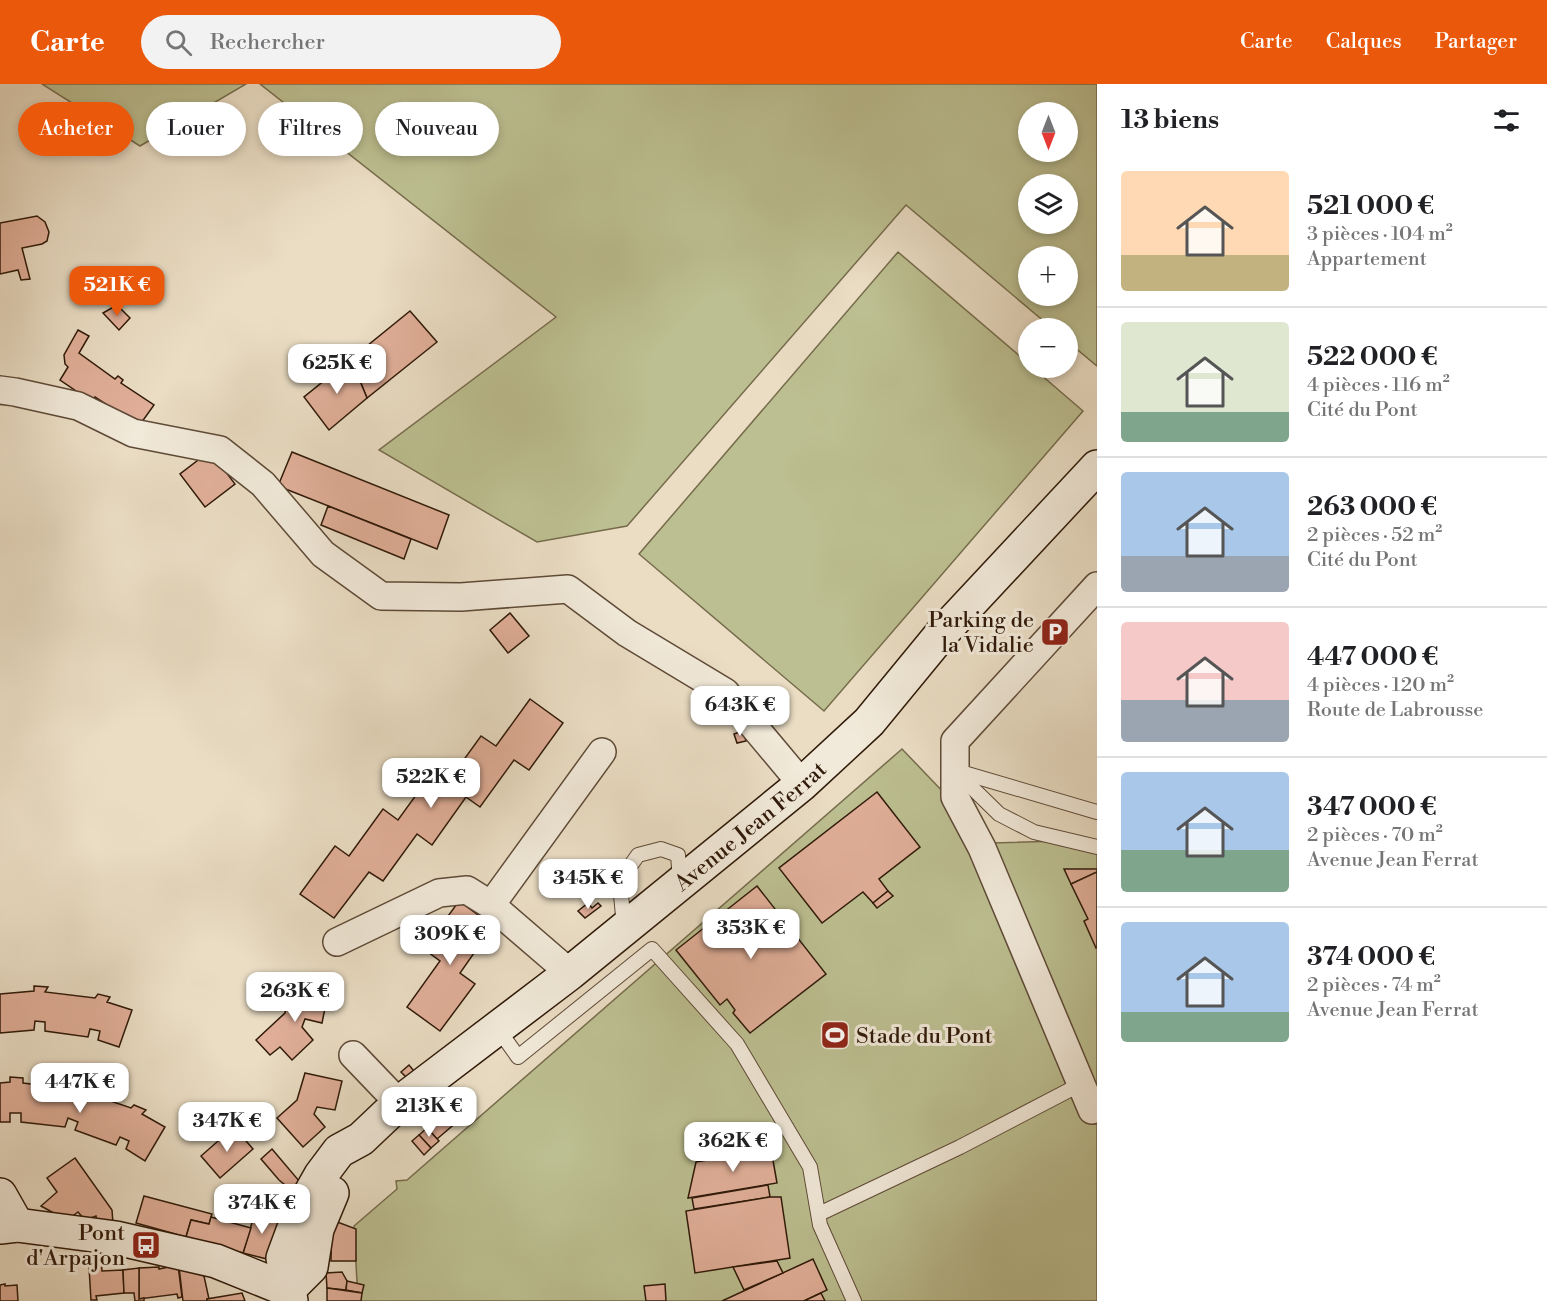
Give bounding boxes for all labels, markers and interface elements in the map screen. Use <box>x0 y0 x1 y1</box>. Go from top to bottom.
search box <box>141 15 561 69</box>
text: Carte <box>30 25 105 60</box>
icon: search <box>162 26 195 59</box>
text: Rechercher <box>210 29 325 56</box>
text: Carte <box>1240 29 1293 55</box>
text: Calques <box>1326 29 1402 55</box>
text: Partager <box>1435 29 1517 55</box>
chip: Acheter <box>18 102 134 156</box>
chip: Louer <box>146 102 246 156</box>
chip: Filtres <box>258 102 363 156</box>
chip: Nouveau <box>375 102 499 156</box>
north arrow <box>1018 102 1078 162</box>
map controls <box>1018 102 1078 378</box>
text: 13 biens <box>1121 104 1219 136</box>
icon: filters <box>1490 104 1523 137</box>
button: layers <box>1018 174 1078 234</box>
text: 521 000 € <box>1307 190 1434 222</box>
icon: home <box>1169 195 1241 267</box>
text: 3 pièces · 104 m² <box>1307 222 1453 247</box>
button: + <box>1018 246 1078 306</box>
text: Appartement <box>1307 247 1427 272</box>
pin: 521K € <box>68 266 166 317</box>
text: 521K € <box>83 273 151 298</box>
button: − <box>1018 318 1078 378</box>
text: 522 000 € <box>1307 341 1438 373</box>
pin: 625K € <box>288 344 386 395</box>
icon: home <box>1169 346 1241 418</box>
text: 625K € <box>302 351 372 376</box>
text: 4 pièces · 116 m² <box>1307 373 1450 398</box>
text: Cité du Pont <box>1307 398 1418 423</box>
text: 263 000 € <box>1307 491 1437 523</box>
icon: home <box>1169 496 1241 568</box>
text: 2 pièces · 52 m² <box>1307 523 1442 548</box>
text: Cité du Pont <box>1307 548 1418 573</box>
place label: Parking de la Vidalie <box>928 607 1034 659</box>
parking icon: Parking de la Vidalie <box>1039 616 1071 648</box>
text: 447 000 € <box>1307 641 1438 673</box>
icon: home <box>1169 646 1241 718</box>
text: 4 pièces · 120 m² <box>1307 673 1454 698</box>
pin: 643K € <box>691 686 789 737</box>
text: 643K € <box>705 693 775 718</box>
text: Route de Labrousse <box>1307 698 1483 723</box>
street label: Avenue Jean Ferrat <box>669 756 833 898</box>
pin: 522K € <box>382 758 480 809</box>
text: 522K € <box>396 765 466 790</box>
text: 347 000 € <box>1307 791 1437 823</box>
icon: home <box>1169 796 1241 868</box>
text: 2 pièces · 70 m² <box>1307 823 1443 848</box>
text: Avenue Jean Ferrat <box>1307 848 1479 873</box>
pin: 345K € <box>539 859 637 910</box>
text: 345K € <box>553 866 623 891</box>
pin: 353K € <box>702 909 800 960</box>
pin: 309K € <box>401 915 499 966</box>
text: 353K € <box>717 916 785 941</box>
text: 309K € <box>414 922 486 947</box>
text: 374 000 € <box>1307 941 1435 973</box>
icon: home <box>1169 946 1241 1018</box>
pin: 263K € <box>246 972 344 1023</box>
text: 2 pièces · 74 m² <box>1307 973 1441 998</box>
text: 263K € <box>260 979 330 1004</box>
text: Avenue Jean Ferrat <box>1307 998 1479 1023</box>
sports icon: Stade du Pont <box>819 1019 851 1051</box>
place label: Stade du Pont <box>856 1023 993 1050</box>
pin: 447K € <box>31 1063 129 1114</box>
text: 447K € <box>45 1070 115 1095</box>
pin: 213K € <box>380 1087 478 1138</box>
text: 213K € <box>396 1094 462 1119</box>
pin: 347K € <box>178 1102 276 1153</box>
text: 347K € <box>192 1109 262 1134</box>
pin: 362K € <box>684 1122 782 1173</box>
text: 362K € <box>698 1129 768 1154</box>
pin: 374K € <box>213 1184 311 1235</box>
text: 374K € <box>228 1191 296 1216</box>
place label: Pont d'Arpajon <box>26 1220 125 1272</box>
bus stop icon: Pont d'Arpajon <box>130 1229 162 1261</box>

